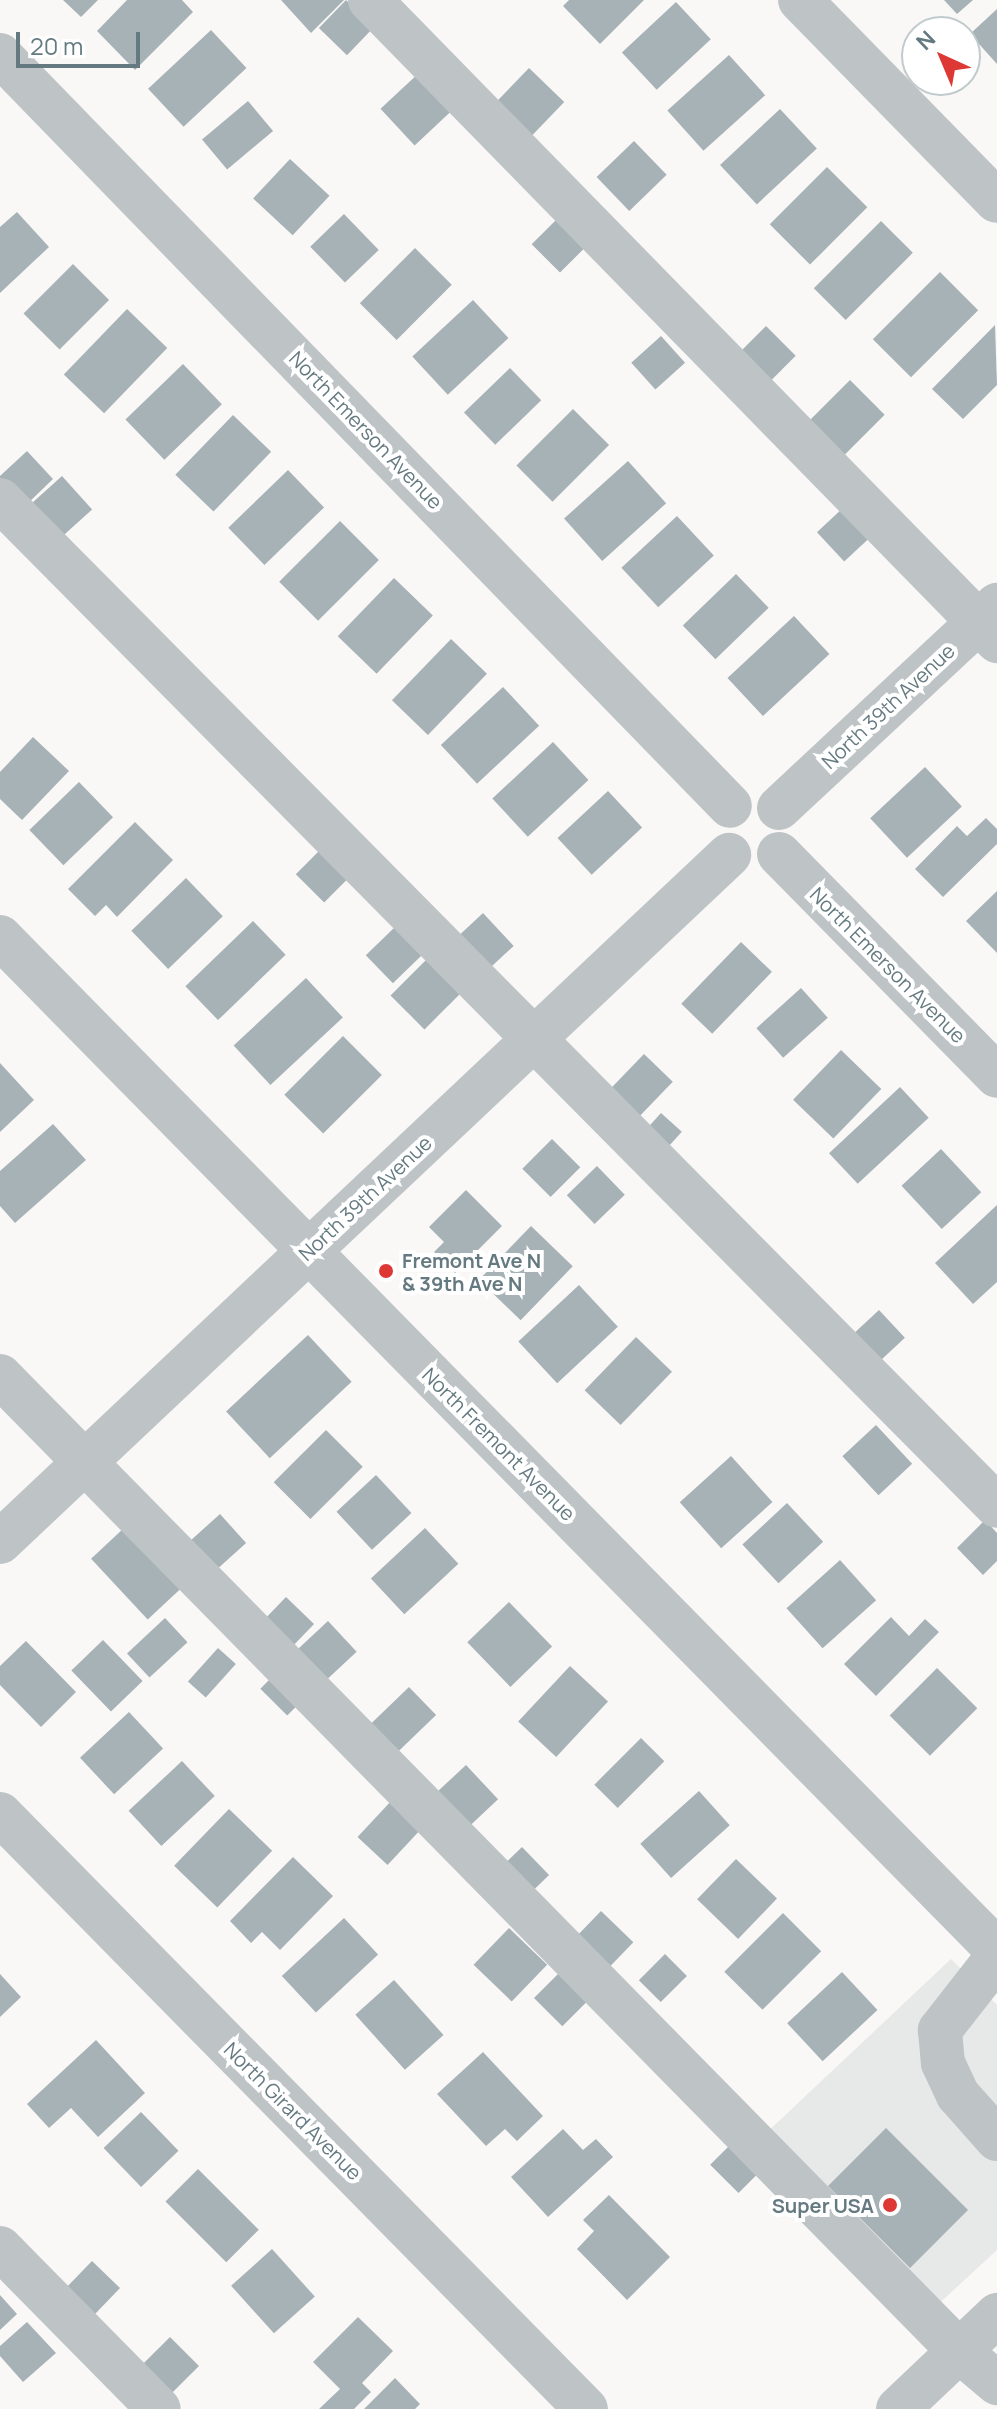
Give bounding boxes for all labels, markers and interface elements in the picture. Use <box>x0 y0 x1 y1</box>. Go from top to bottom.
scale bar <box>20 16 144 66</box>
north arrow <box>901 16 981 96</box>
text: N <box>910 24 942 56</box>
text: 20 m <box>30 29 83 62</box>
street label: North Emerson Avenue <box>284 346 448 514</box>
street label: North 39th Avenue <box>817 638 959 774</box>
street label: North Emerson Avenue <box>805 882 971 1048</box>
street label: North 39th Avenue <box>294 1130 436 1266</box>
place label: Fremont Ave N & 39th Ave N <box>402 1248 541 1295</box>
marker: Fremont Ave N & 39th Ave N <box>377 1262 395 1280</box>
street label: North Fremont Avenue <box>418 1363 580 1525</box>
street label: North Girard Avenue <box>219 2037 367 2185</box>
place label: Super USA <box>772 2193 874 2217</box>
marker: Super USA <box>881 2196 899 2214</box>

